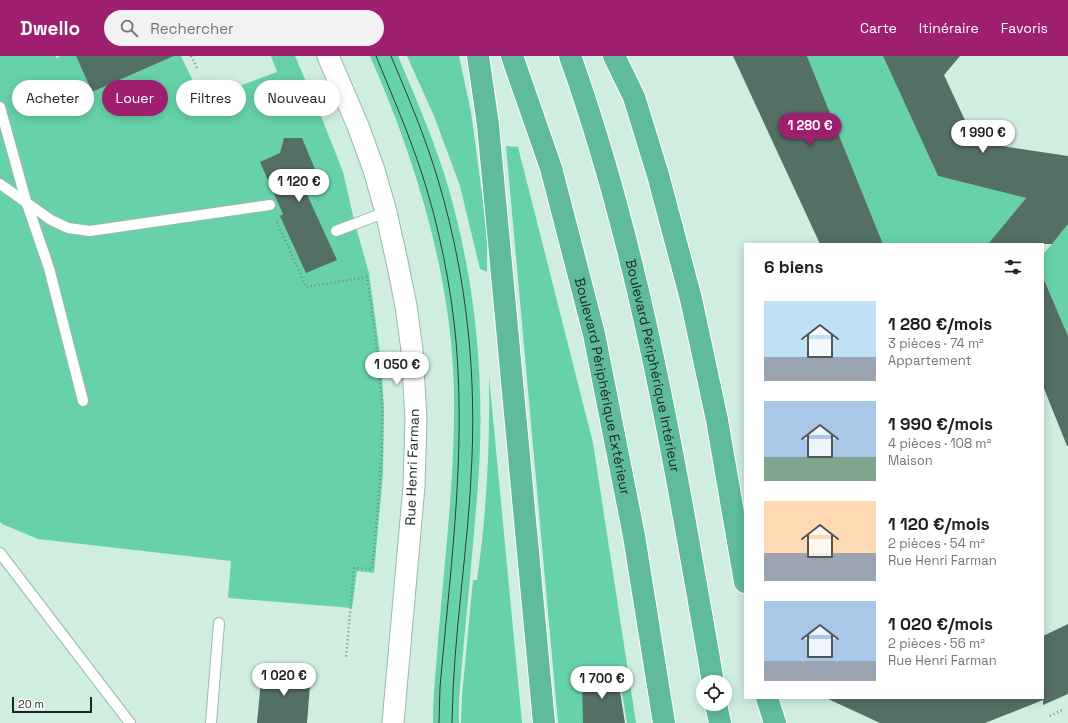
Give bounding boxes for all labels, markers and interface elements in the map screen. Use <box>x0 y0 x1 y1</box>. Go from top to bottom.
search box <box>104 10 384 46</box>
text: Dwello <box>20 16 80 41</box>
icon: search <box>118 17 140 39</box>
text: Rechercher <box>150 19 234 38</box>
text: Carte <box>860 19 897 37</box>
text: Itinéraire <box>919 19 979 37</box>
text: Favoris <box>1001 19 1048 37</box>
chip: Acheter <box>12 80 94 116</box>
chip: Louer <box>102 80 168 116</box>
chip: Filtres <box>176 80 246 116</box>
chip: Nouveau <box>254 80 340 116</box>
pin: 1 280 € <box>773 113 847 147</box>
text: 1 280 € <box>787 117 833 134</box>
pin: 1 990 € <box>946 120 1020 154</box>
text: 1 990 € <box>960 124 1006 141</box>
pin: 1 120 € <box>262 169 336 203</box>
text: 1 120 € <box>277 173 321 190</box>
text: 6 biens <box>764 256 823 278</box>
icon: filters <box>1002 256 1024 278</box>
street label: Boulevard Périphérique Intérieur <box>622 257 685 474</box>
street label: Boulevard Périphérique Extérieur <box>571 276 635 497</box>
text: 1 280 €/mois <box>888 313 992 335</box>
icon: home <box>796 317 844 365</box>
text: 3 pièces · 74 m² <box>888 335 984 352</box>
pin: 1 050 € <box>360 352 434 386</box>
text: Appartement <box>888 352 971 369</box>
text: 1 050 € <box>374 356 420 373</box>
street label: Rue Henri Farman <box>401 408 423 526</box>
text: 1 990 €/mois <box>888 413 993 435</box>
icon: home <box>796 417 844 465</box>
text: 4 pièces · 108 m² <box>888 435 991 452</box>
text: Maison <box>888 452 933 469</box>
text: 1 120 €/mois <box>888 513 990 535</box>
icon: home <box>796 517 844 565</box>
text: 2 pièces · 54 m² <box>888 535 985 552</box>
text: Rue Henri Farman <box>888 552 997 569</box>
text: 1 020 €/mois <box>888 613 993 635</box>
icon: home <box>796 617 844 665</box>
text: 2 pièces · 56 m² <box>888 635 985 652</box>
text: Rue Henri Farman <box>888 652 997 669</box>
pin: 1 020 € <box>247 663 321 697</box>
pin: 1 700 € <box>565 666 639 700</box>
text: 1 020 € <box>261 667 307 684</box>
text: 1 700 € <box>579 670 625 687</box>
map controls <box>696 675 732 711</box>
button: locate <box>696 675 732 711</box>
scale bar <box>12 695 92 714</box>
text: 20 m <box>18 697 44 711</box>

